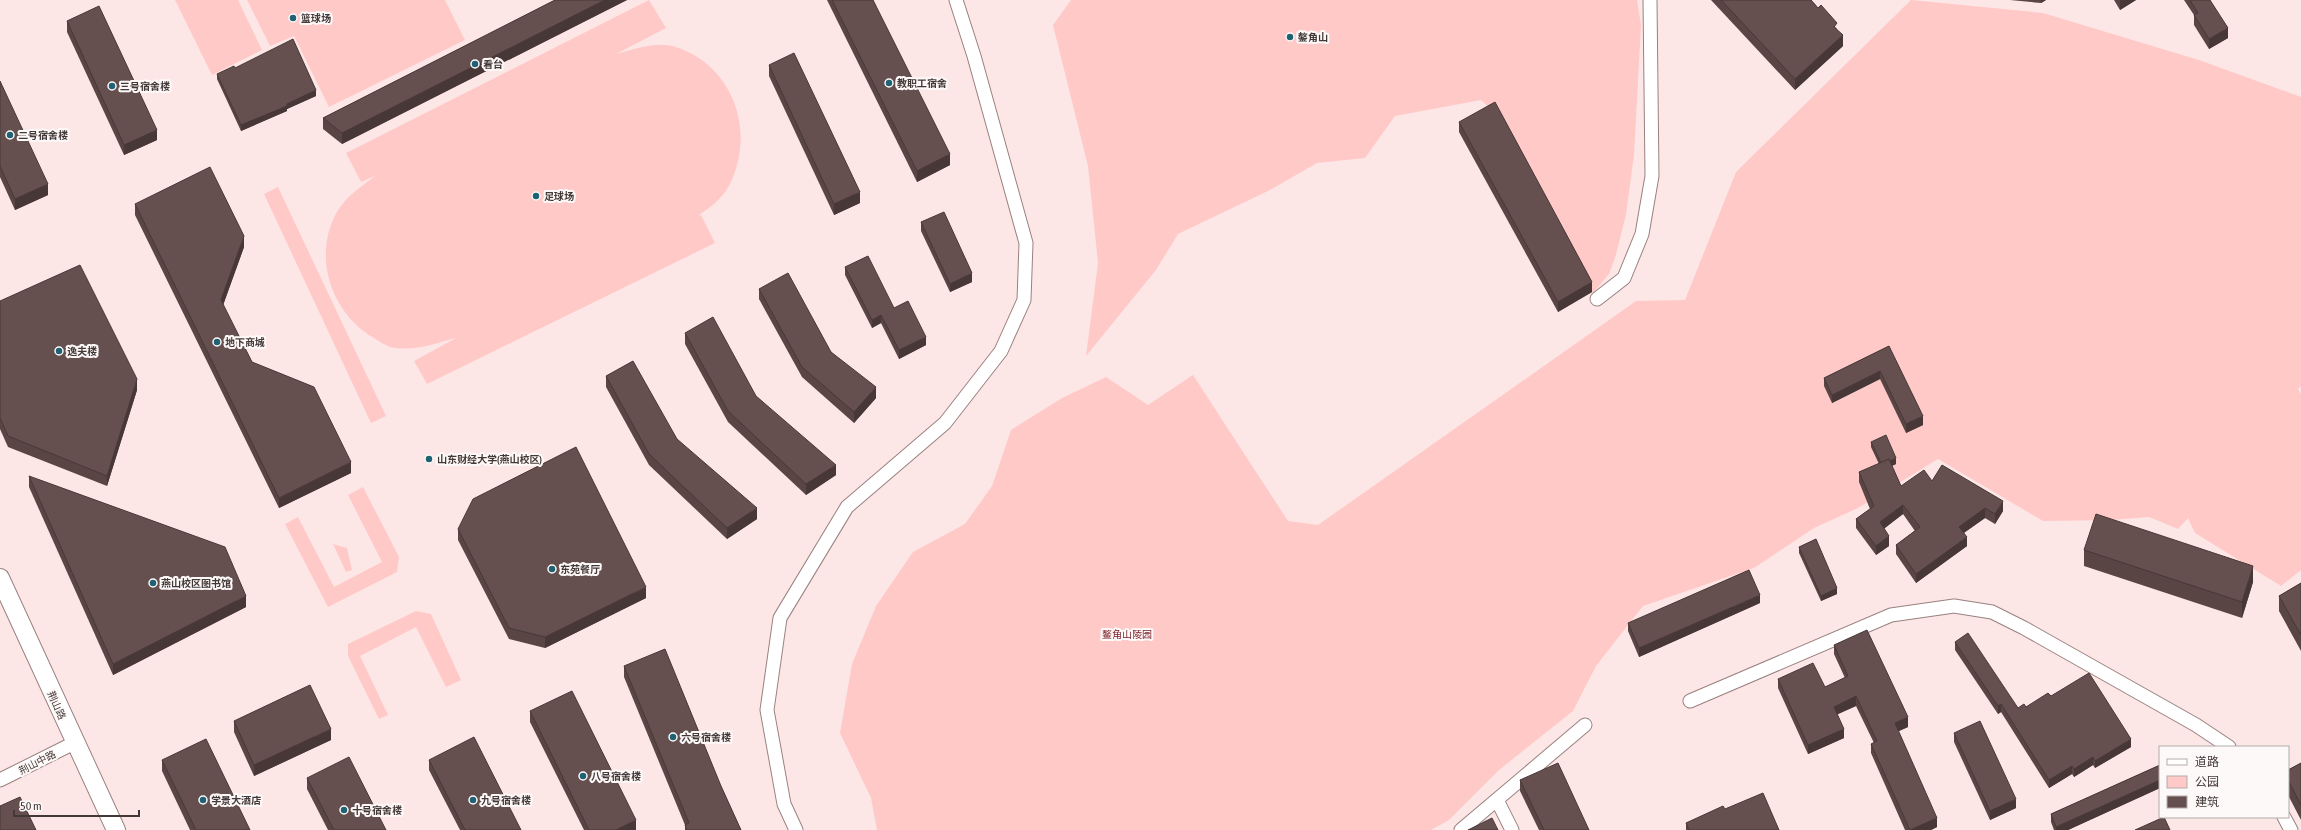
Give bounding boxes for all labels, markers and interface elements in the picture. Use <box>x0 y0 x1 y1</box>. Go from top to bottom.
marker: 篮球场 <box>288 13 298 23</box>
place label: 篮球场 <box>301 13 331 24</box>
marker: 鏊角山 <box>1285 32 1295 42</box>
place label: 鏊角山 <box>1298 32 1328 43</box>
marker: 看台 <box>470 59 480 69</box>
place label: 看台 <box>483 59 503 70</box>
marker: 教职工宿舍 <box>884 78 894 88</box>
place label: 教职工宿舍 <box>897 78 947 89</box>
marker: 三号宿舍楼 <box>107 81 117 91</box>
place label: 三号宿舍楼 <box>120 81 170 92</box>
marker: 二号宿舍楼 <box>5 130 15 140</box>
place label: 二号宿舍楼 <box>18 130 68 141</box>
marker: 足球场 <box>531 191 541 201</box>
place label: 足球场 <box>544 191 574 202</box>
place label: 地下商城 <box>225 336 265 348</box>
marker: 地下商城 <box>212 337 222 347</box>
marker: 逸夫楼 <box>54 346 64 356</box>
place label: 逸夫楼 <box>67 346 97 357</box>
place label: 山东财经大学(燕山校区) <box>437 453 542 465</box>
marker: 山东财经大学(燕山校区) <box>424 454 434 464</box>
marker: 东苑餐厅 <box>547 564 557 574</box>
place label: 东苑餐厅 <box>560 564 600 575</box>
place label: 燕山校区图书馆 <box>161 577 231 589</box>
marker: 燕山校区图书馆 <box>148 578 158 588</box>
park label: 鳌角山陵园 <box>1102 629 1152 640</box>
street label: 荆山路 <box>45 689 68 721</box>
marker: 六号宿舍楼 <box>668 732 678 742</box>
place label: 六号宿舍楼 <box>681 732 731 743</box>
legend <box>2159 746 2289 818</box>
street label: 荆山中路 <box>17 748 58 776</box>
text: 道路 <box>2195 755 2219 769</box>
marker: 八号宿舍楼 <box>578 771 588 781</box>
place label: 八号宿舍楼 <box>591 771 641 782</box>
text: 公园 <box>2195 775 2219 789</box>
scale bar <box>14 792 139 818</box>
marker: 学景大酒店 <box>198 795 208 805</box>
place label: 学景大酒店 <box>211 795 261 806</box>
marker: 九号宿舍楼 <box>468 795 478 805</box>
place label: 九号宿舍楼 <box>481 795 531 806</box>
text: 建筑 <box>2195 795 2219 809</box>
text: 50 m <box>20 799 42 813</box>
marker: 十号宿舍楼 <box>339 805 349 815</box>
place label: 十号宿舍楼 <box>352 805 402 816</box>

